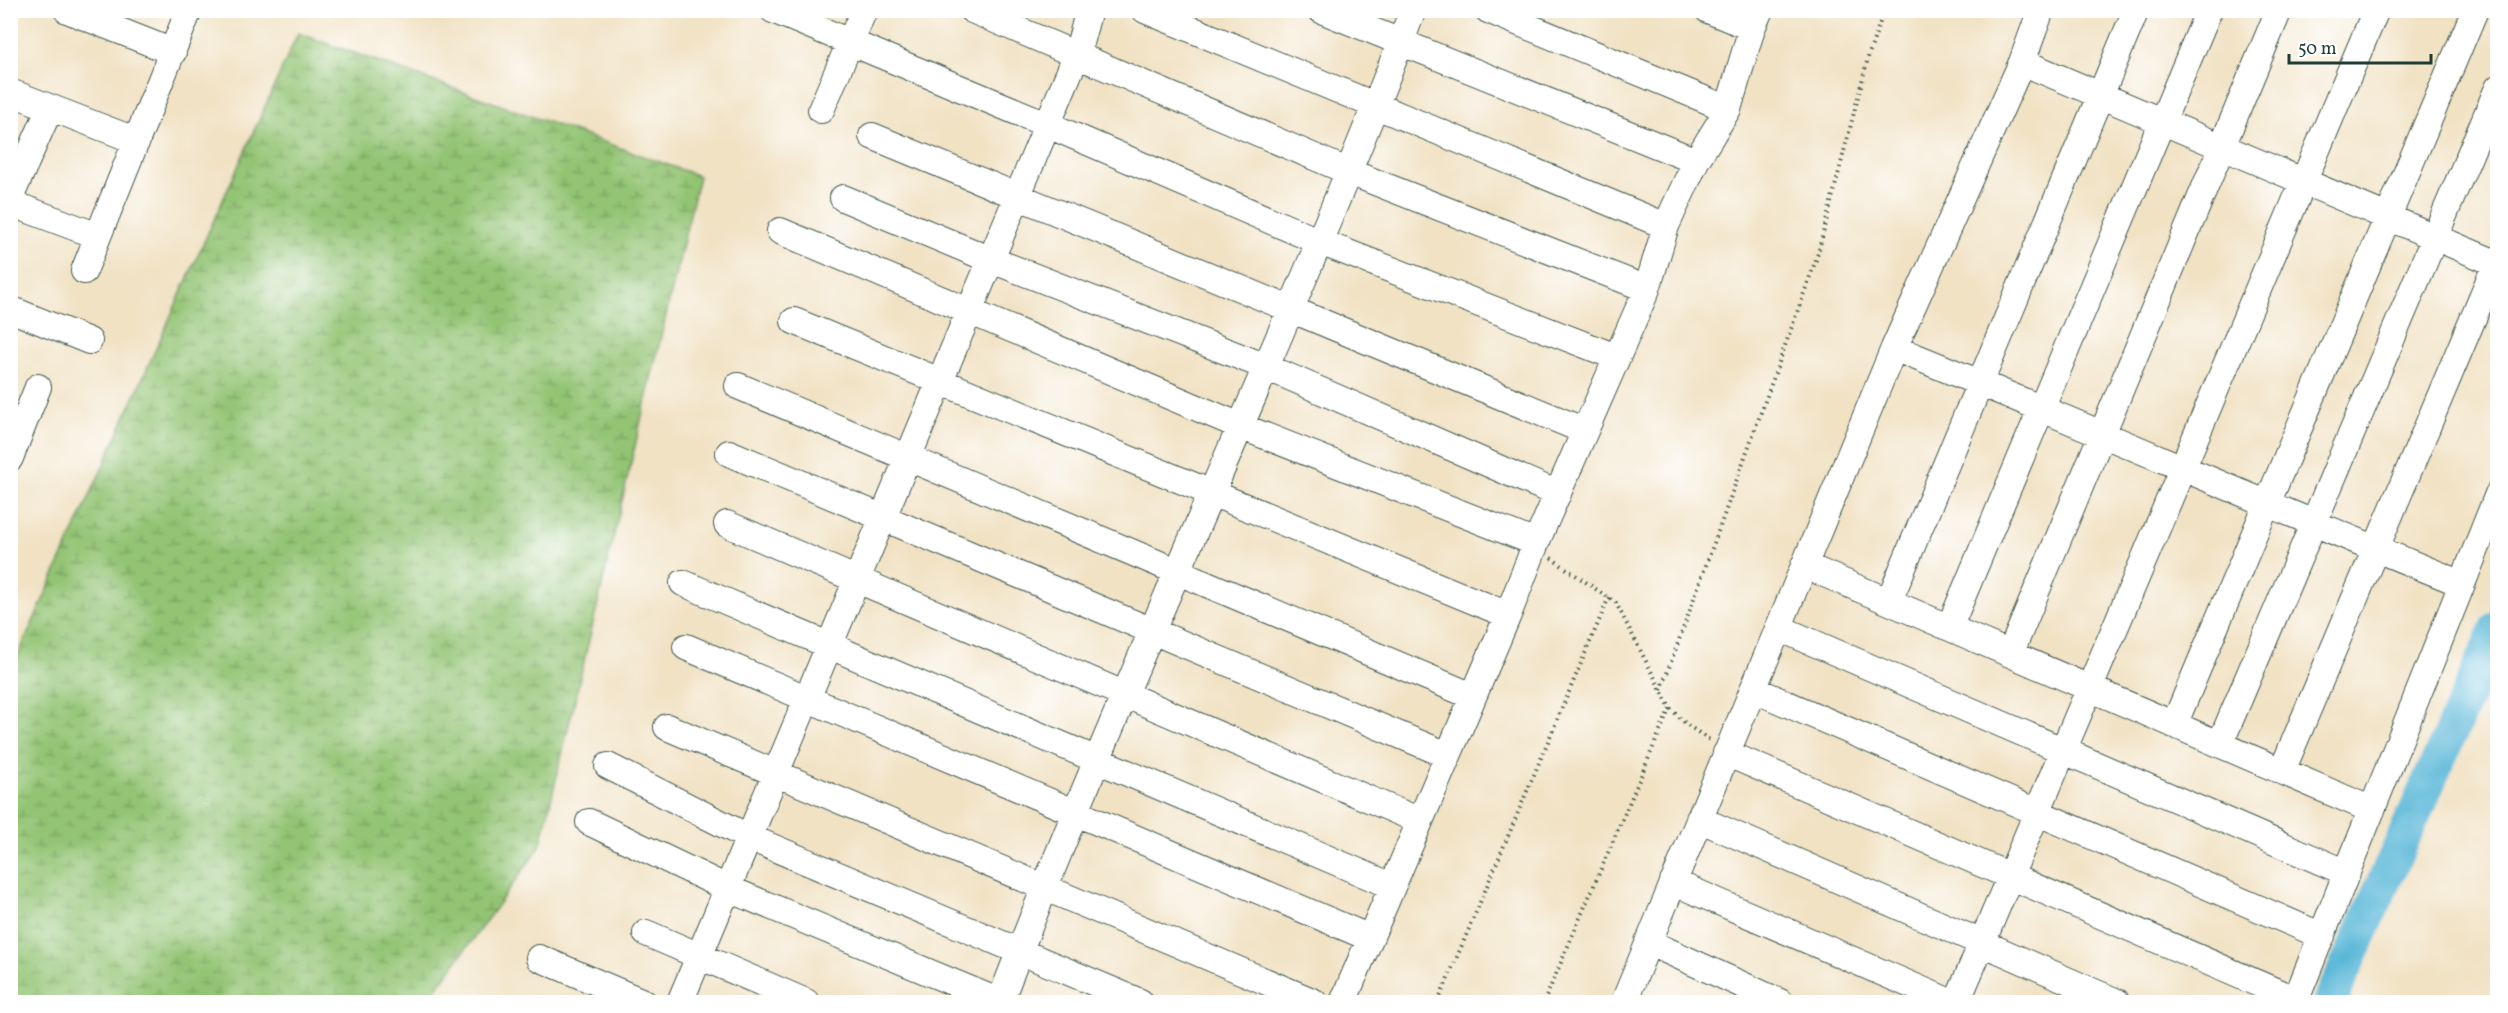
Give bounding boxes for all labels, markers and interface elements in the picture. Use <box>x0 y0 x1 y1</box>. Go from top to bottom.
scale bar <box>2289 27 2432 65</box>
text: 50 m <box>2298 37 2337 62</box>

